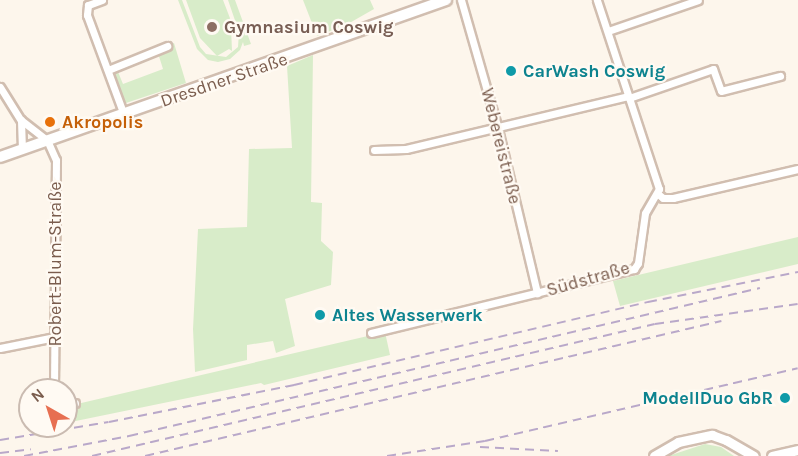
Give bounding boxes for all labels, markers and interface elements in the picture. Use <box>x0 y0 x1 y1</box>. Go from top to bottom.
place label: Gymnasium Coswig <box>224 16 394 38</box>
marker: Gymnasium Coswig <box>205 20 219 34</box>
street label: Dresdner Straße <box>158 48 290 112</box>
place label: CarWash Coswig <box>523 60 665 82</box>
marker: CarWash Coswig <box>504 64 518 78</box>
street label: Webereistraße <box>476 86 526 206</box>
place label: Akropolis <box>62 111 143 133</box>
marker: Akropolis <box>43 115 57 129</box>
street label: Robert-Blum-Straße <box>44 182 66 346</box>
street label: Südstraße <box>544 257 632 301</box>
place label: Altes Wasserwerk <box>332 304 483 326</box>
marker: Altes Wasserwerk <box>313 308 327 322</box>
north arrow <box>18 378 78 438</box>
text: N <box>27 384 48 406</box>
place label: ModellDuo GbR <box>642 387 773 409</box>
marker: ModellDuo GbR <box>778 391 792 405</box>

